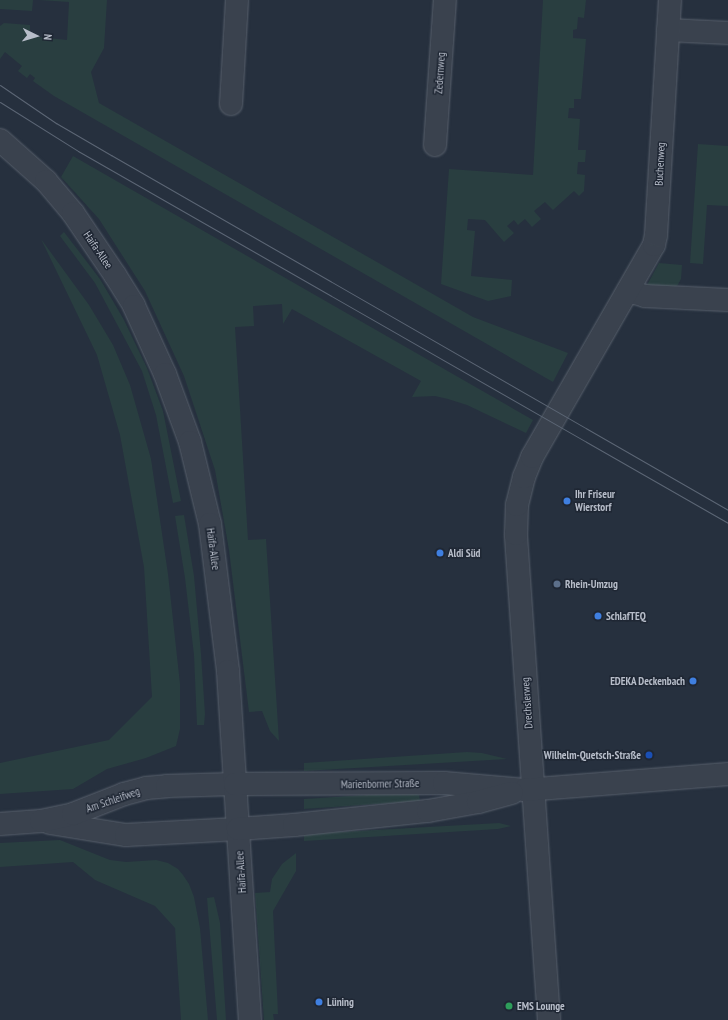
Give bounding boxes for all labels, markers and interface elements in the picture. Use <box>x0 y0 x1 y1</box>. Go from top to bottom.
north arrow <box>16 16 56 56</box>
text: N <box>41 33 55 41</box>
street label: Zedernweg <box>432 52 448 94</box>
street label: Buchenweg <box>652 142 668 186</box>
street label: Haifa-Allee <box>81 229 115 271</box>
place label: Ihr Friseur Wierstorf <box>575 488 615 514</box>
marker: Ihr Friseur Wierstorf <box>562 496 572 506</box>
street label: Haifa-Allee <box>204 527 222 571</box>
place label: Aldi Süd <box>448 546 480 560</box>
marker: Aldi Süd <box>435 548 445 558</box>
place label: Rhein-Umzug <box>565 577 618 591</box>
marker: Rhein-Umzug <box>552 579 562 589</box>
place label: SchlafTEQ <box>606 609 646 623</box>
marker: SchlafTEQ <box>593 611 603 621</box>
place label: EDEKA Deckenbach <box>610 674 685 688</box>
marker: EDEKA Deckenbach <box>688 676 698 686</box>
street label: Drechslerweg <box>519 677 535 729</box>
place label: Wilhelm-Quetsch-Straße <box>544 748 641 762</box>
marker: Wilhelm-Quetsch-Straße <box>644 750 654 760</box>
street label: Marienborner Straße <box>341 777 419 791</box>
street label: Am Schleifweg <box>84 785 142 815</box>
street label: Haifa-Allee <box>233 850 249 894</box>
place label: Lüning <box>327 995 354 1009</box>
marker: Lüning <box>314 997 324 1007</box>
place label: EMS Lounge <box>517 999 565 1013</box>
marker: EMS Lounge <box>504 1001 514 1011</box>

